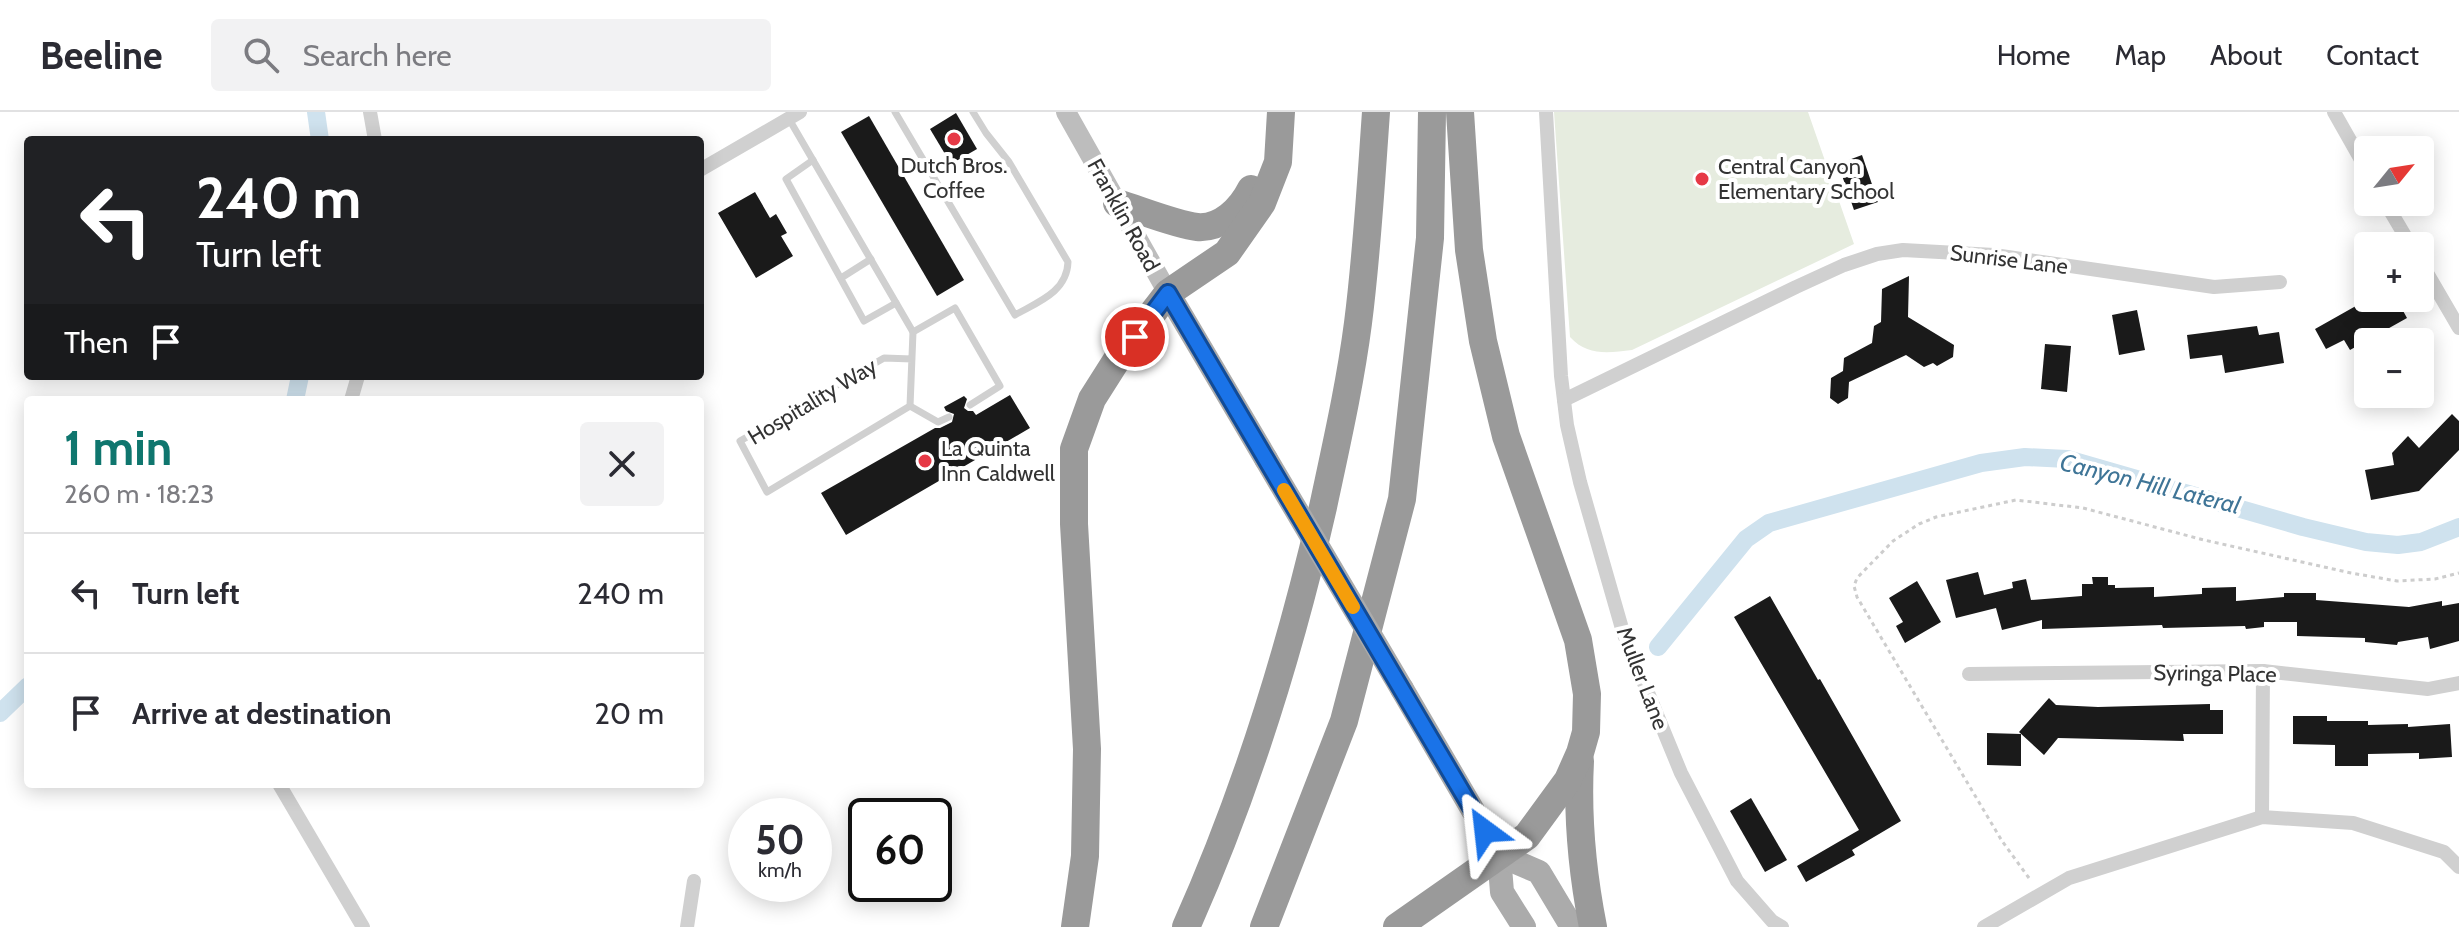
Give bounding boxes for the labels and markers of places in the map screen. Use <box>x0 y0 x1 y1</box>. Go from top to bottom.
marker: Dutch Bros. Coffee <box>945 130 963 148</box>
place label: Dutch Bros. Coffee <box>900 152 1008 204</box>
place label: Central Canyon Elementary School <box>1718 153 1895 205</box>
marker: Central Canyon Elementary School <box>1693 170 1711 188</box>
pin <box>1101 303 1169 371</box>
place label: La Quinta Inn Caldwell <box>941 435 1056 487</box>
marker: La Quinta Inn Caldwell <box>916 452 934 470</box>

